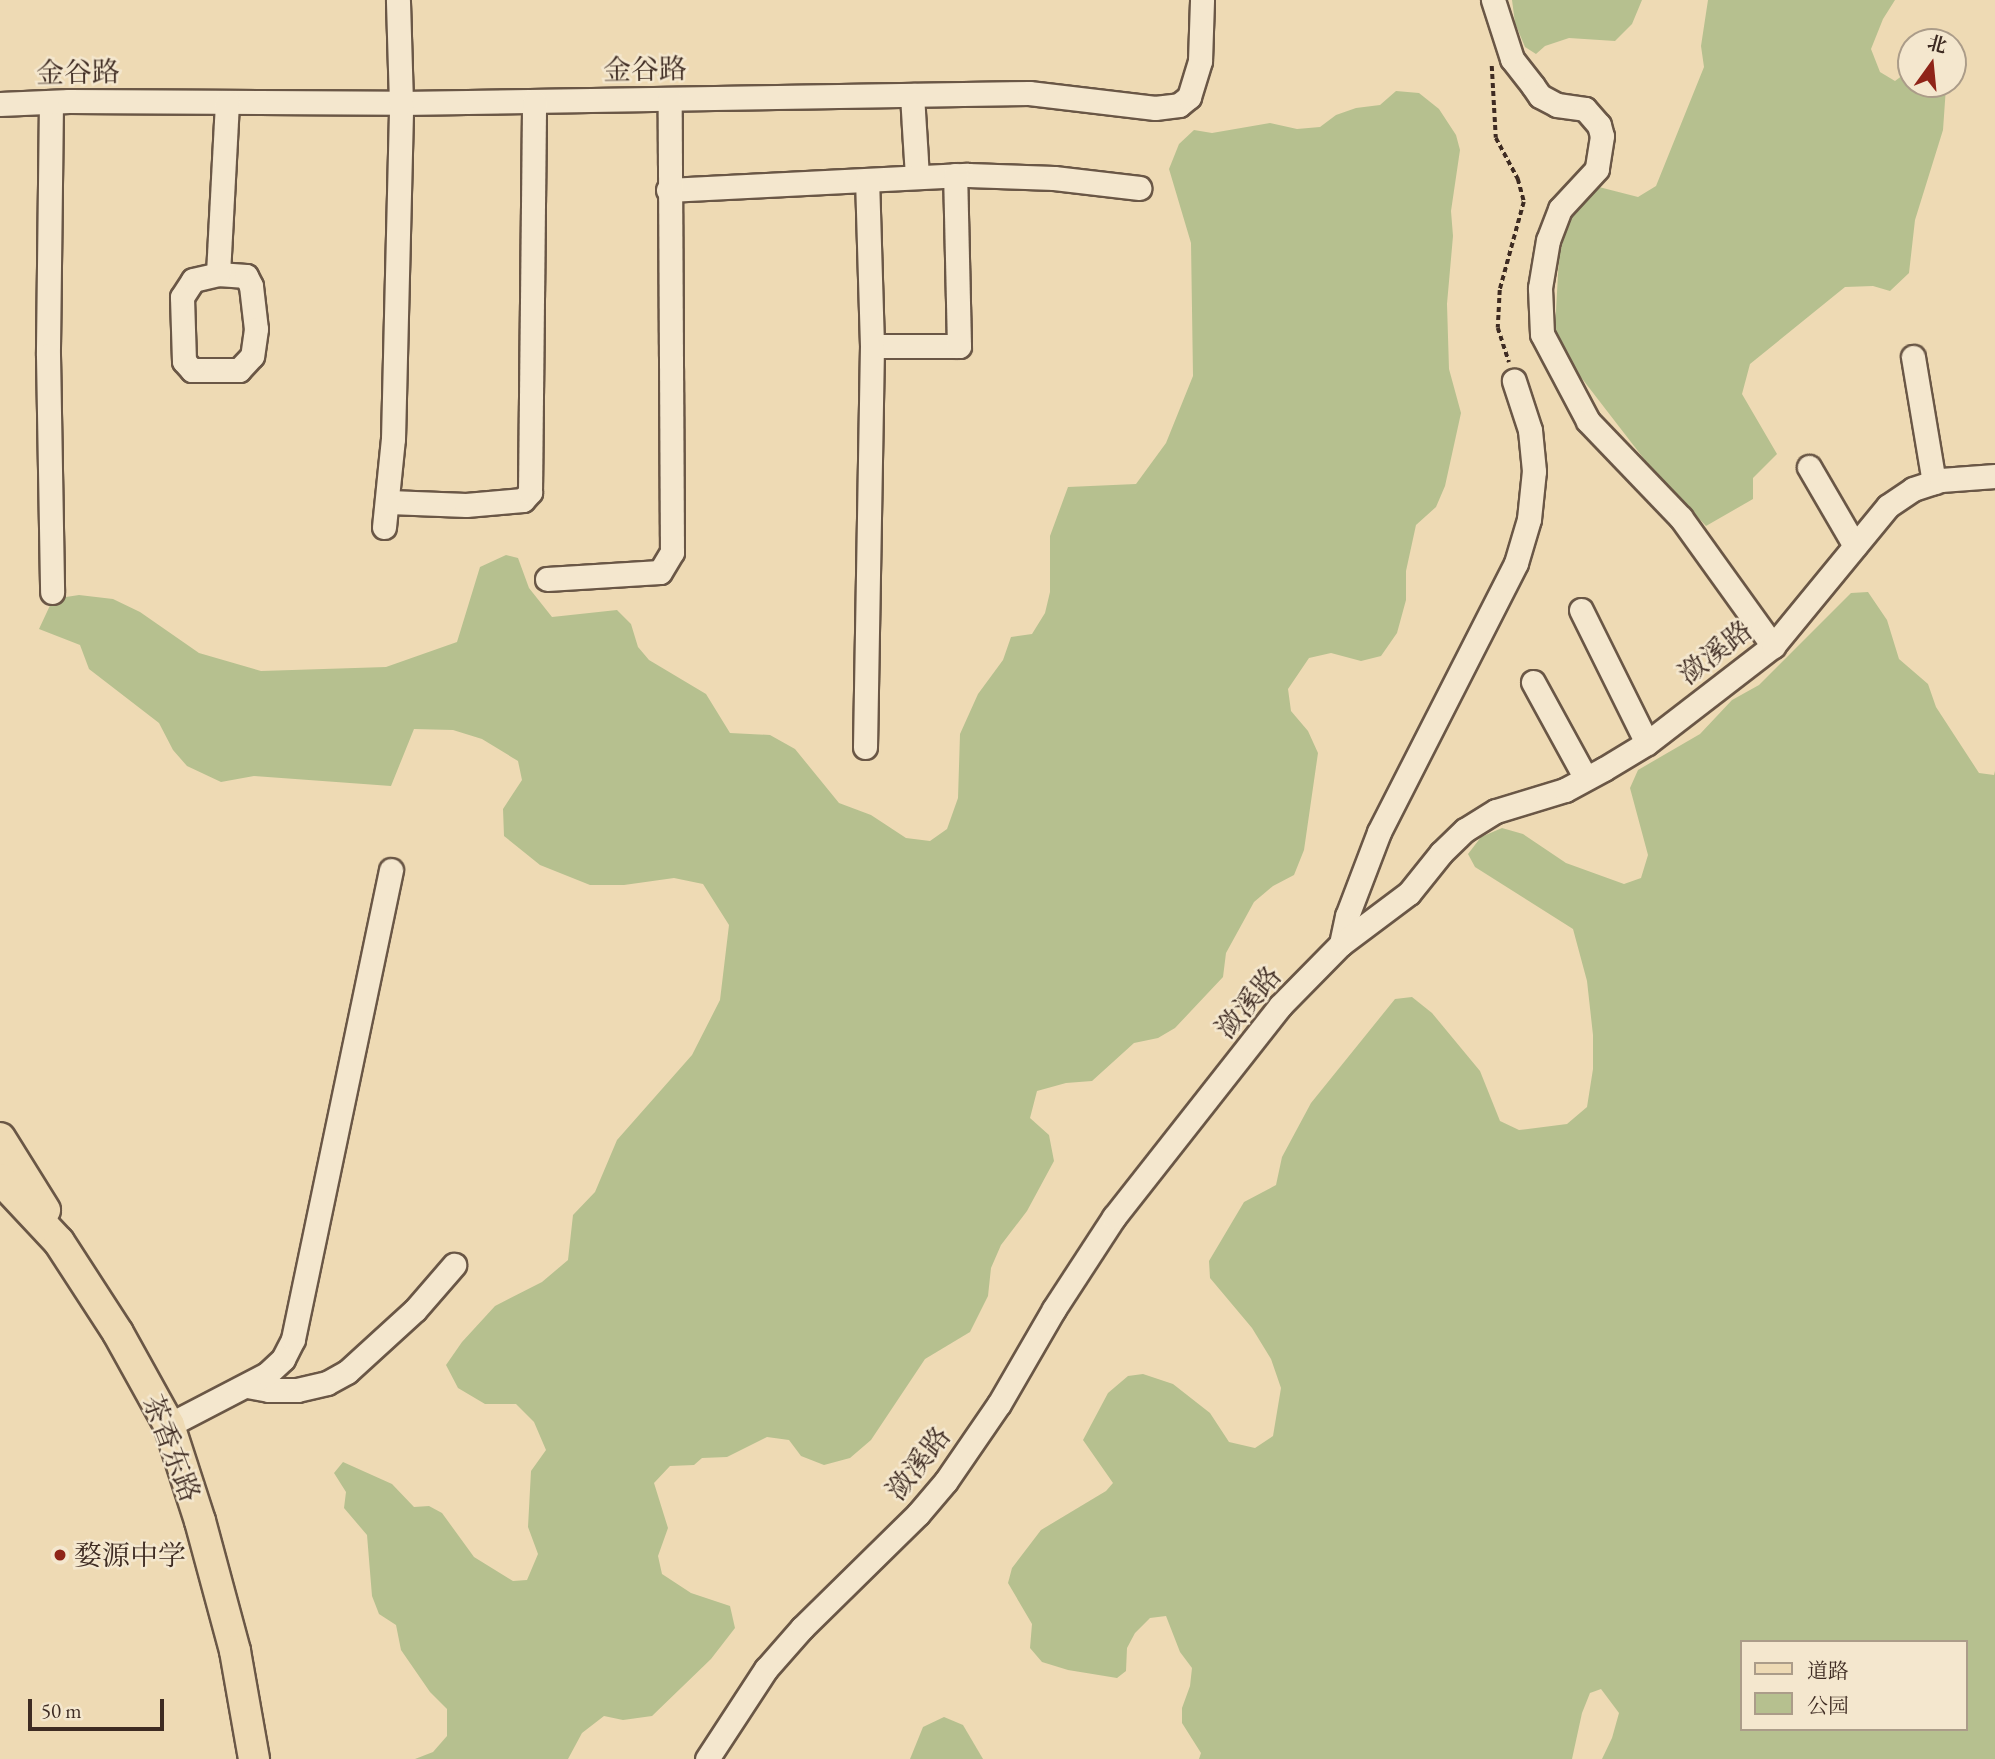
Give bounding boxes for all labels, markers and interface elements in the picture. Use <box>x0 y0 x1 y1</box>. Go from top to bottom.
north arrow <box>1897 28 1967 98</box>
text: 北 <box>1925 30 1949 59</box>
street label: 金谷路 <box>603 51 687 87</box>
street label: 金谷路 <box>36 54 120 90</box>
street label: 潋溪路 <box>1672 613 1758 691</box>
street label: 潋溪路 <box>1208 959 1288 1045</box>
street label: 茶香东路 <box>136 1390 208 1506</box>
street label: 潋溪路 <box>879 1420 957 1506</box>
place label: 婺源中学 <box>74 1538 186 1572</box>
marker: 婺源中学 <box>52 1547 68 1563</box>
legend <box>1740 1640 1967 1731</box>
text: 道路 <box>1807 1657 1849 1684</box>
scale bar <box>32 1686 168 1730</box>
text: 公园 <box>1807 1692 1849 1719</box>
text: 50 m <box>41 1697 82 1724</box>

